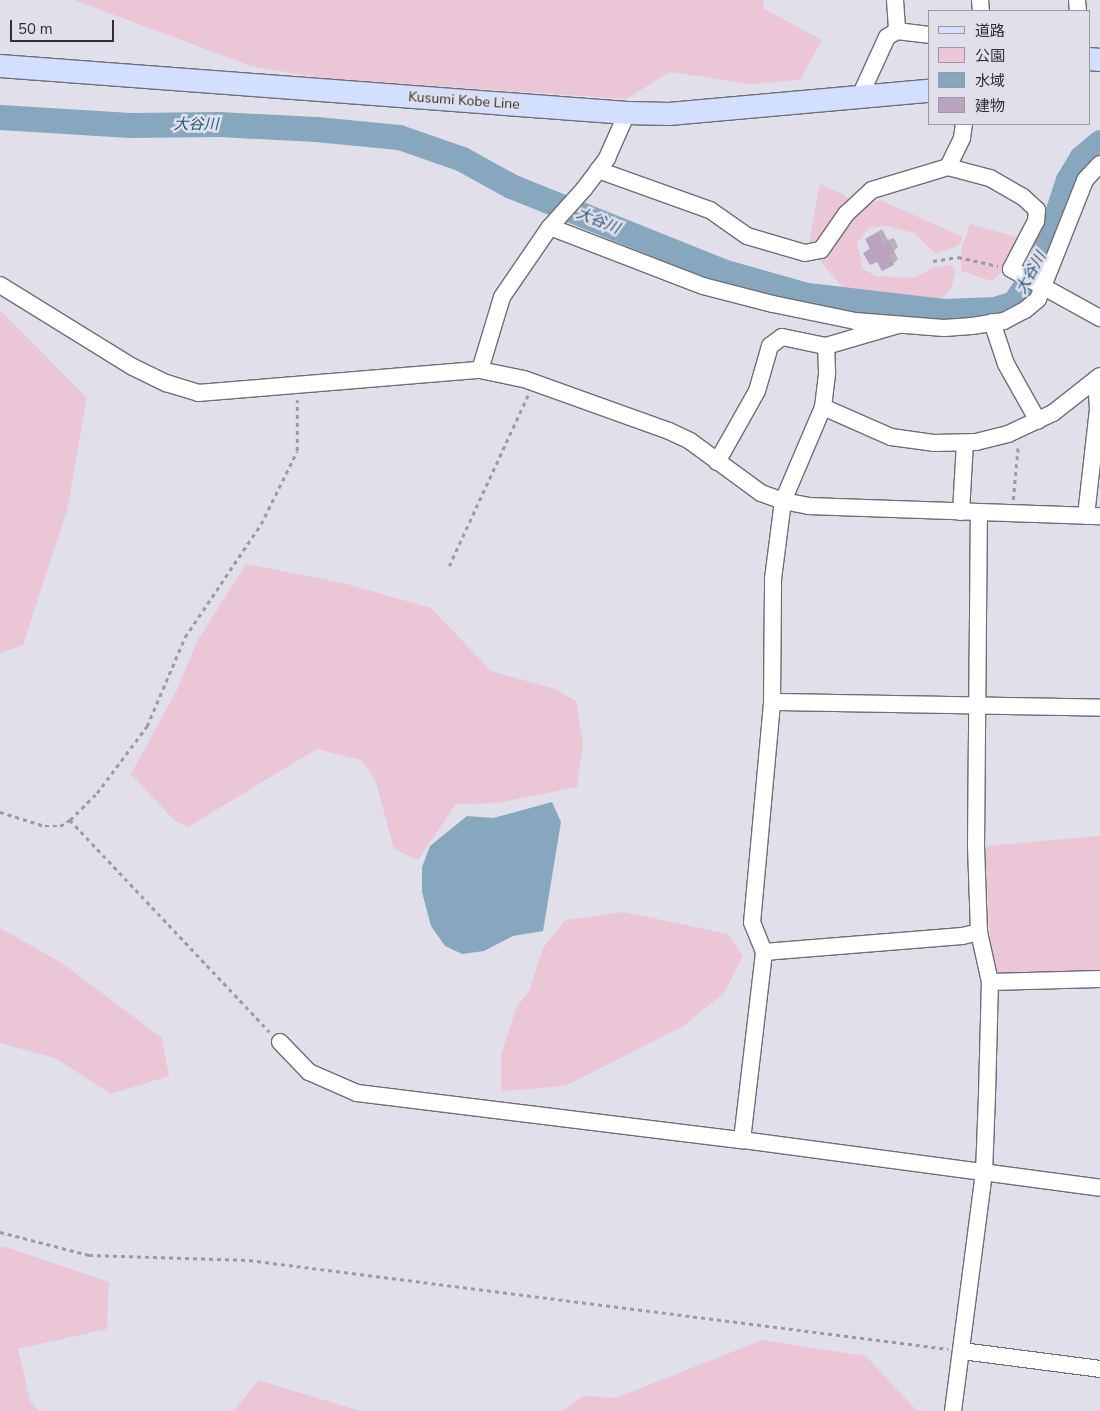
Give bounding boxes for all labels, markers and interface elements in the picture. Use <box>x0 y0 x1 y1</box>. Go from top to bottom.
scale bar <box>12 10 116 42</box>
legend <box>928 10 1090 125</box>
text: 50 m <box>18 19 53 39</box>
text: 道路 <box>975 21 1005 41</box>
text: 公園 <box>975 46 1005 66</box>
text: 水域 <box>975 71 1005 91</box>
street label: Kusumi Kobe Line <box>408 89 520 113</box>
text: 建物 <box>975 96 1005 116</box>
water label: 大谷川 <box>174 116 218 134</box>
water label: 大谷川 <box>574 204 622 238</box>
water label: 大谷川 <box>1012 249 1050 297</box>

